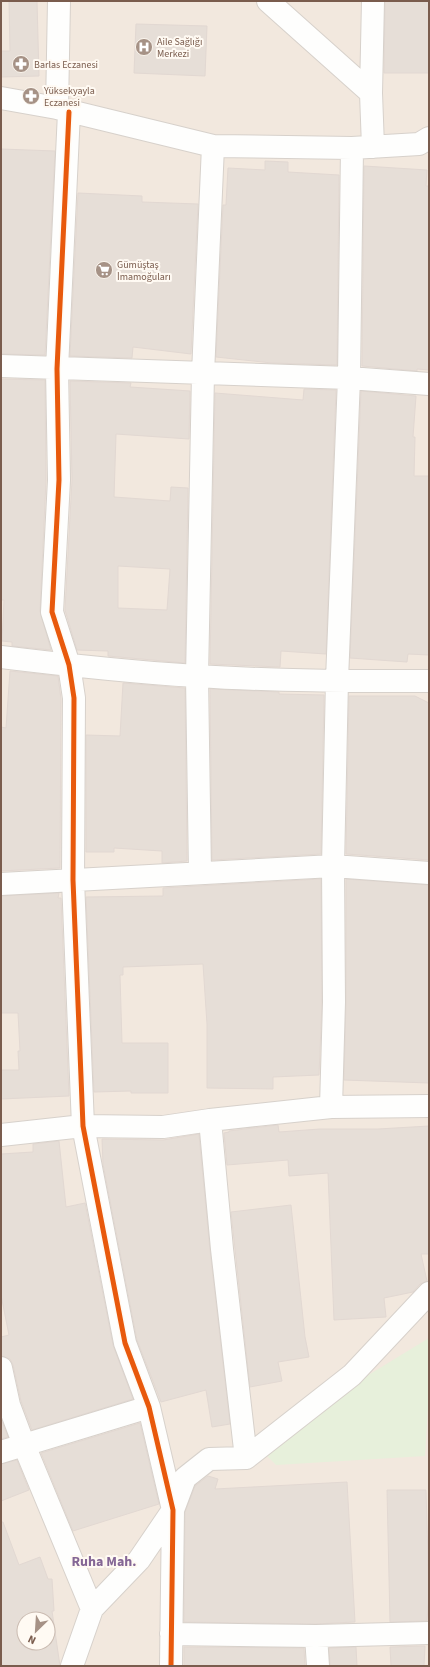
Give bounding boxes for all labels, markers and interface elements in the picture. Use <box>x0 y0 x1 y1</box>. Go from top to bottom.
place label: Aile Sağlığı Merkezi <box>157 35 202 61</box>
hospital icon: Aile Sağlığı Merkezi <box>134 37 154 57</box>
pharmacy icon: Barlas Eczanesi <box>11 54 31 74</box>
place label: Barlas Eczanesi <box>34 58 98 72</box>
place label: Yüksekyayla Eczanesi <box>43 84 95 110</box>
pharmacy icon: Yüksekyayla Eczanesi <box>21 86 41 106</box>
place label: Gümüştaş İmamoğuları <box>117 258 171 284</box>
supermarket icon: Gümüştaş İmamoğuları <box>94 260 114 280</box>
district label: Ruha Mah. <box>72 1552 136 1572</box>
north arrow <box>16 1611 56 1651</box>
text: N <box>25 1631 38 1648</box>

